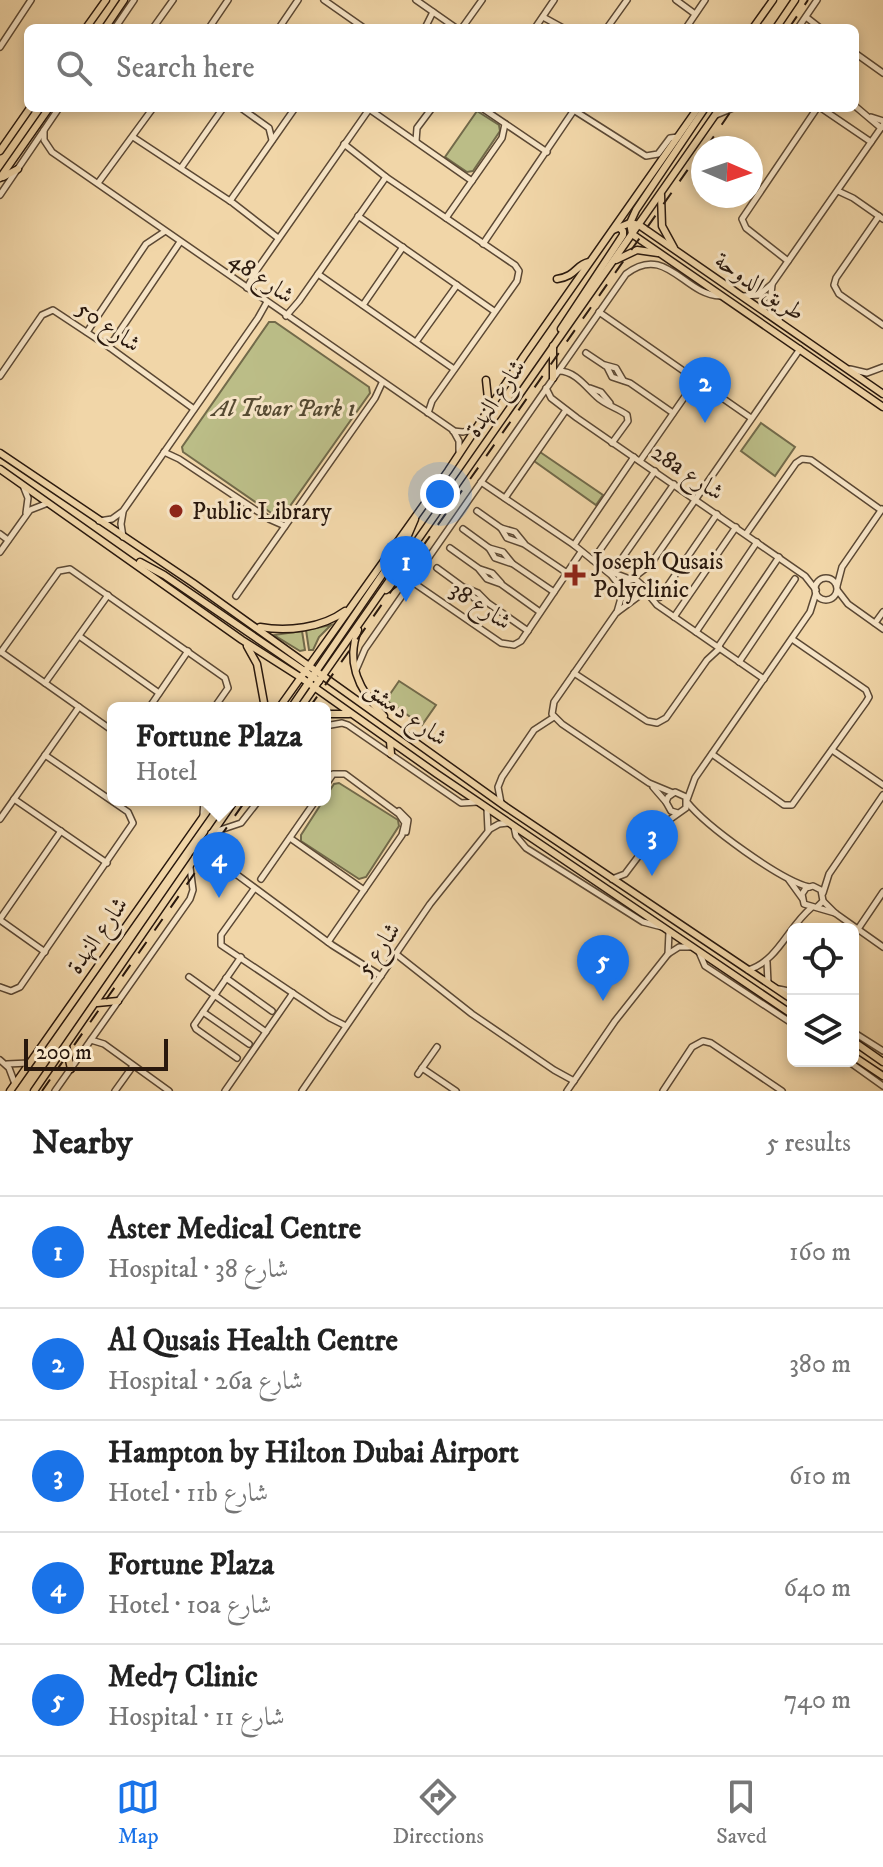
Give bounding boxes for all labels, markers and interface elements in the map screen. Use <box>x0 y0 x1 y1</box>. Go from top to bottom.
search box <box>24 24 859 112</box>
icon: search <box>52 46 96 90</box>
text: Search here <box>116 50 255 87</box>
north arrow <box>691 136 763 208</box>
street label: شارع 48 <box>221 245 300 314</box>
street label: طريق الدوحة <box>709 246 810 328</box>
street label: شارع 50 <box>68 294 146 363</box>
street label: شارع النهدة <box>459 354 536 445</box>
pin: 2 <box>679 357 731 423</box>
park label: Al Twar Park 1 <box>209 394 356 424</box>
street label: 28a شارع <box>643 438 729 511</box>
your location <box>420 474 460 514</box>
place label: Public Library <box>192 497 332 527</box>
marker: Public Library <box>167 502 185 520</box>
pin: 1 <box>380 536 432 602</box>
place label: Joseph Qusais Polyclinic <box>591 547 723 605</box>
marker: Joseph Qusais Polyclinic <box>564 564 586 586</box>
street label: شارع 38 <box>442 574 517 641</box>
street label: شارع دمشق <box>356 674 453 757</box>
popup <box>107 702 331 806</box>
text: Fortune Plaza <box>136 719 302 756</box>
text: Hotel <box>136 756 197 789</box>
pin: 3 <box>626 810 678 876</box>
pin: 4 <box>193 832 245 898</box>
street label: شارع النهدة <box>60 891 138 982</box>
street label: شارع 5 <box>350 917 411 985</box>
map controls <box>787 923 859 1067</box>
button: locate <box>787 923 859 995</box>
pin: 5 <box>577 935 629 1001</box>
button: layers <box>787 995 859 1067</box>
scale bar <box>24 1035 168 1071</box>
text: 200 m <box>36 1039 92 1066</box>
text: Nearby <box>32 1122 133 1164</box>
text: 5 results <box>766 1127 851 1160</box>
text: Aster Medical Centre <box>108 1211 361 1248</box>
text: 1 <box>53 1236 63 1269</box>
text: 160 m <box>789 1236 851 1269</box>
text: Hospital · شارع 38 <box>108 1253 288 1286</box>
text: Al Qusais Health Centre <box>108 1323 398 1360</box>
text: 2 <box>52 1348 64 1381</box>
text: 380 m <box>789 1348 851 1381</box>
text: Hospital · 26a شارع <box>108 1365 303 1398</box>
text: Hampton by Hilton Dubai Airport <box>108 1435 519 1472</box>
text: 3 <box>53 1460 63 1493</box>
text: 610 m <box>789 1460 851 1493</box>
text: Hotel · 11b شارع <box>108 1477 268 1510</box>
text: Fortune Plaza <box>108 1547 274 1584</box>
text: 4 <box>51 1572 65 1605</box>
text: 640 m <box>783 1572 851 1605</box>
text: Hotel · 10a شارع <box>108 1589 272 1622</box>
text: Med7 Clinic <box>108 1659 258 1696</box>
text: 5 <box>52 1684 64 1717</box>
text: 740 m <box>784 1684 851 1717</box>
text: Hospital · شارع 11 <box>108 1701 285 1734</box>
tab: Map <box>116 1775 160 1850</box>
tab: Directions <box>393 1775 484 1850</box>
tab: Saved <box>716 1775 767 1850</box>

